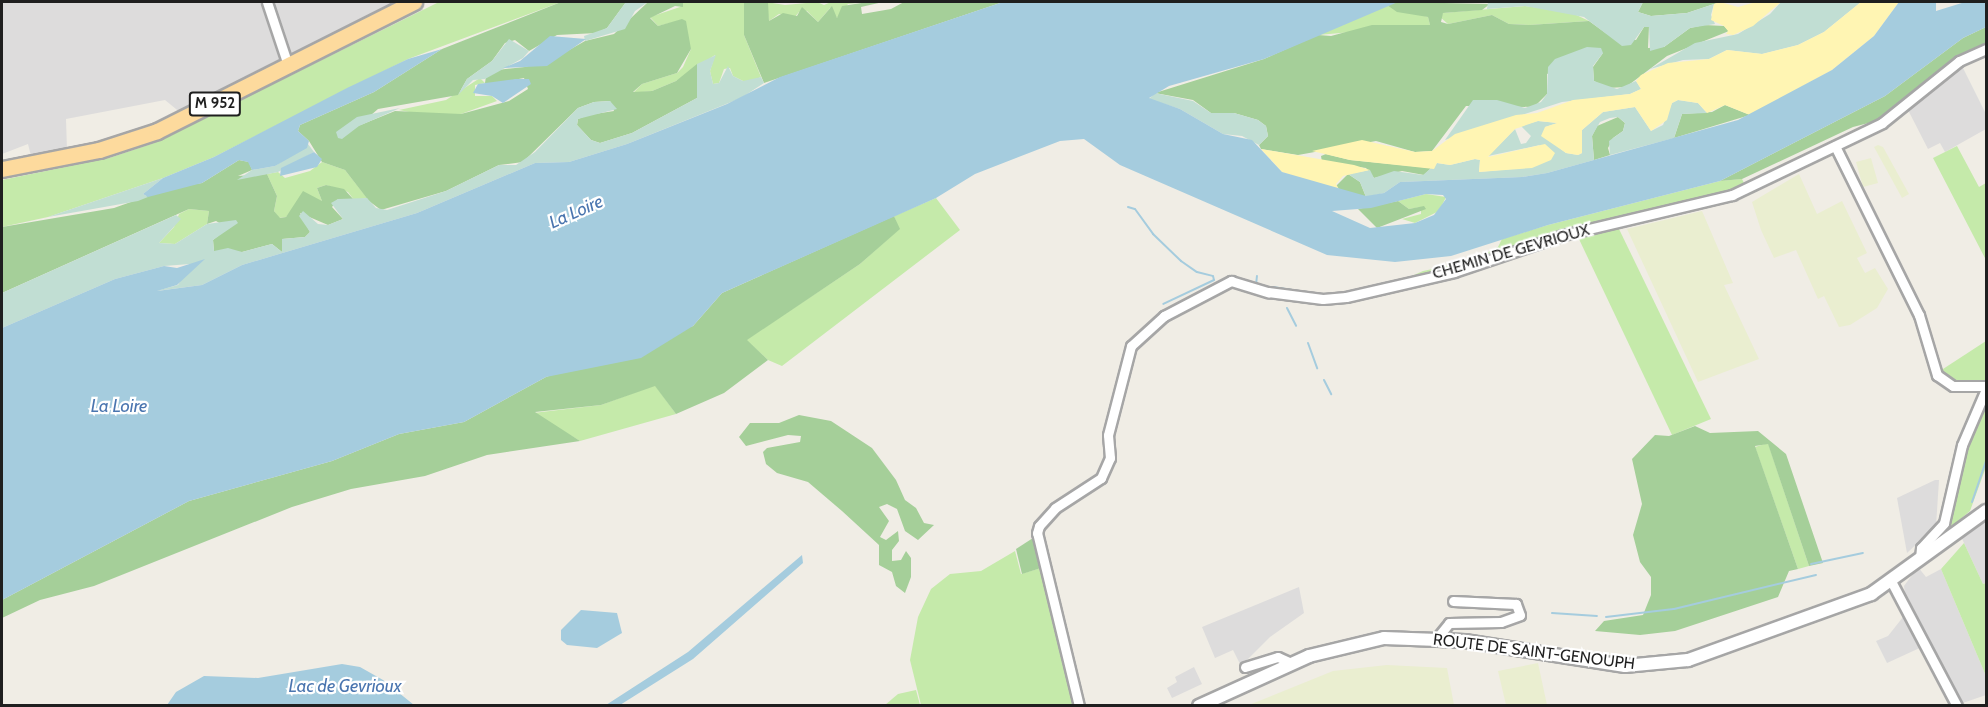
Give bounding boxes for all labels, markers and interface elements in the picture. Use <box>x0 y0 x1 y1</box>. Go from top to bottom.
road number: M 952 <box>188 92 242 116</box>
water label: La Loire <box>546 191 606 233</box>
street label: CHEMIN DE GEVRIOUX <box>1430 220 1592 284</box>
water label: La Loire <box>91 395 147 417</box>
street label: ROUTE DE SAINT-GENOUPH <box>1432 630 1636 674</box>
water label: Lac de Gevrioux <box>288 675 402 697</box>

